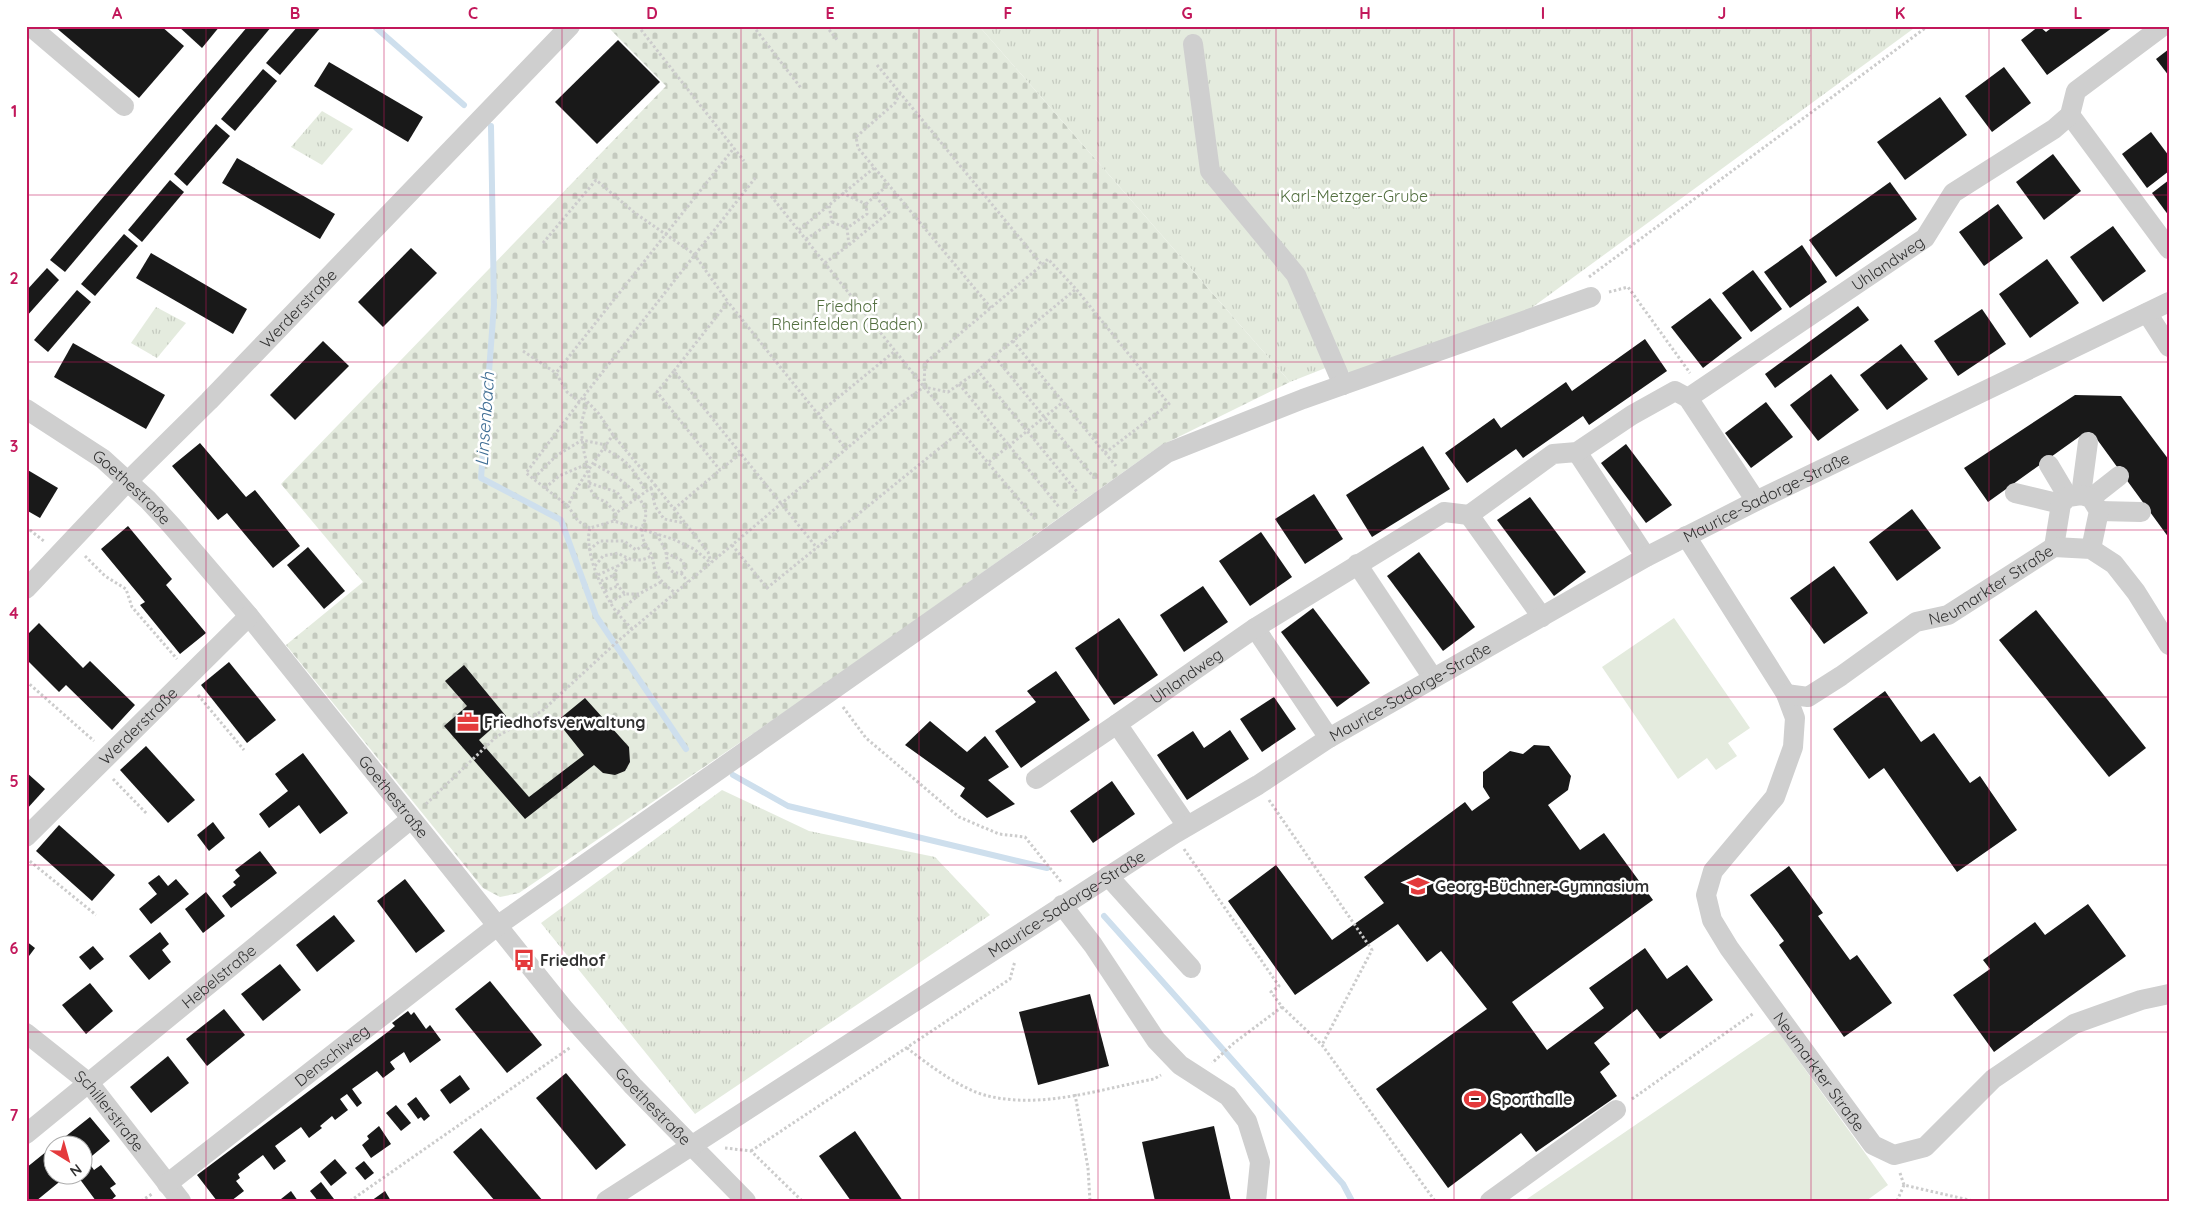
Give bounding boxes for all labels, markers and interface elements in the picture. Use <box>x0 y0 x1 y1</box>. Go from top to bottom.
text: A <box>112 3 123 23</box>
text: B <box>290 3 300 23</box>
text: C <box>468 3 478 23</box>
text: D <box>646 3 658 23</box>
text: E <box>825 3 835 23</box>
text: F <box>1004 3 1013 23</box>
text: G <box>1181 3 1193 23</box>
text: H <box>1359 3 1371 23</box>
text: I <box>1541 3 1545 23</box>
text: J <box>1718 3 1726 23</box>
text: K <box>1895 3 1905 23</box>
text: L <box>2074 3 2083 23</box>
text: 1 <box>11 101 17 121</box>
park label: Karl-Metzger-Grube <box>1280 186 1428 206</box>
street label: Uhlandweg <box>1847 231 1928 295</box>
street label: Werderstraße <box>255 265 341 352</box>
text: 2 <box>9 268 19 288</box>
park label: Friedhof Rheinfelden (Baden) <box>771 296 923 334</box>
water label: Linsenbach <box>470 370 499 467</box>
text: 3 <box>10 436 18 456</box>
street label: Goethestraße <box>89 445 176 529</box>
street label: Maurice-Sadorge-Straße <box>1680 448 1853 546</box>
street label: Neumarkter Straße <box>1926 540 2057 629</box>
text: 4 <box>9 603 19 623</box>
street label: Maurice-Sadorge-Straße <box>1326 638 1494 746</box>
street label: Uhlandweg <box>1146 644 1226 708</box>
street label: Werderstraße <box>95 683 182 769</box>
office icon: Friedhofsverwaltung <box>455 709 481 735</box>
place label: Friedhofsverwaltung <box>484 712 646 732</box>
street label: Goethestraße <box>354 751 433 842</box>
text: 5 <box>9 771 19 791</box>
street label: Maurice-Sadorge-Straße <box>984 846 1149 962</box>
school or university icon: Georg-Büchner-Gymnasium <box>1405 873 1431 899</box>
place label: Georg-Büchner-Gymnasium <box>1435 876 1649 896</box>
text: 6 <box>10 938 19 958</box>
street label: Hebelstraße <box>177 940 260 1013</box>
bus stop icon: Friedhof <box>511 947 537 973</box>
place label: Friedhof <box>540 950 605 970</box>
street label: Neumarkter Straße <box>1769 1008 1870 1135</box>
street label: Denschiweg <box>290 1020 373 1091</box>
street label: Goethestraße <box>611 1063 695 1149</box>
street label: Schillerstraße <box>71 1066 149 1156</box>
sports icon: Sporthalle <box>1462 1086 1488 1112</box>
place label: Sporthalle <box>1492 1089 1572 1109</box>
text: 7 <box>10 1105 19 1125</box>
north arrow <box>42 1134 92 1184</box>
text: N <box>66 1160 85 1181</box>

